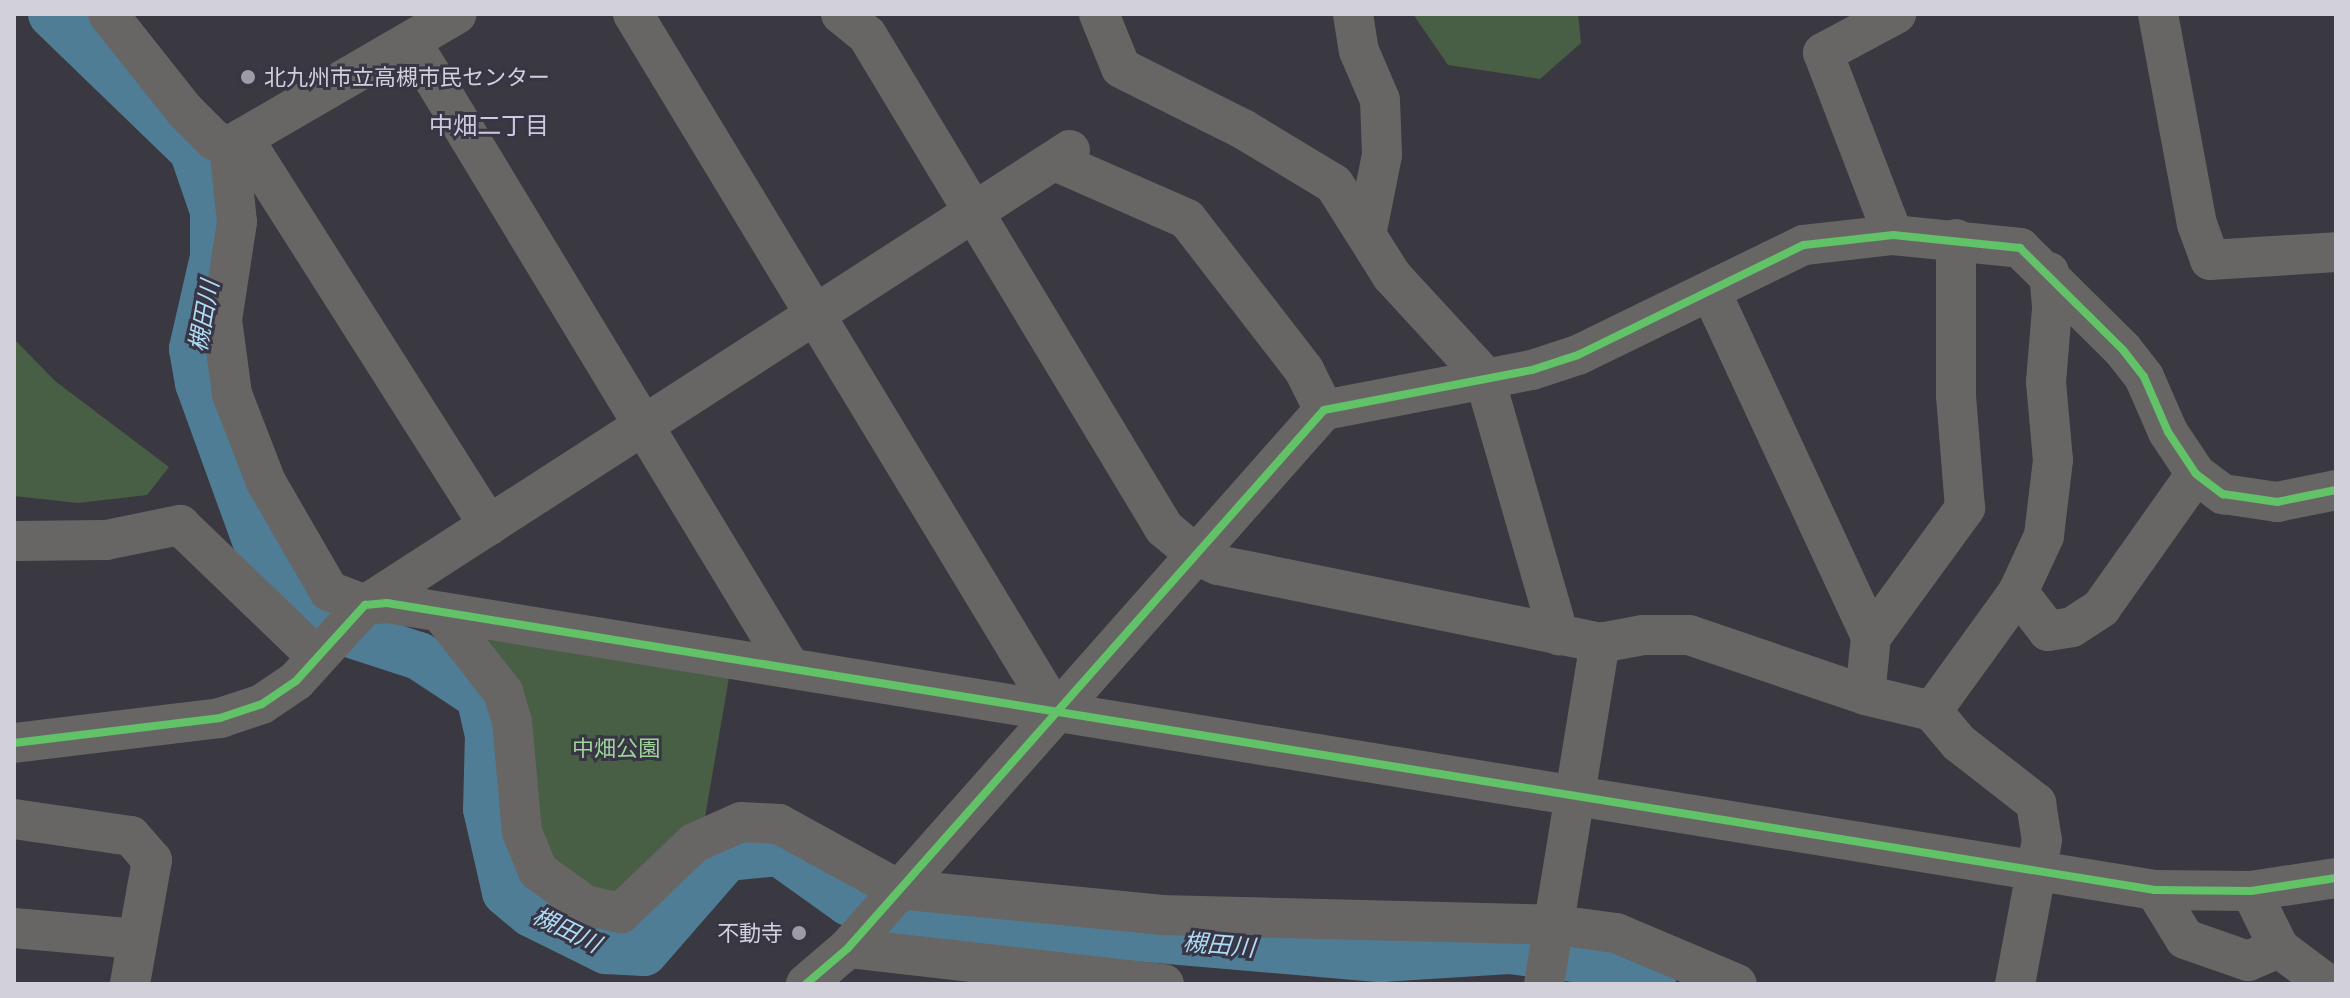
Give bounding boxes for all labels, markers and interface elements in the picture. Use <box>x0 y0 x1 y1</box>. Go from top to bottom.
place label: 北九州市立高槻市民センター <box>264 64 550 90</box>
marker: 北九州市立高槻市民センター <box>239 68 257 86</box>
district label: 中畑二丁目 <box>429 111 549 139</box>
water label: 槻田川 <box>183 278 223 354</box>
park label: 中畑公園 <box>572 735 660 761</box>
water label: 槻田川 <box>528 900 606 958</box>
place label: 不動寺 <box>717 920 783 946</box>
marker: 不動寺 <box>790 924 808 942</box>
water label: 槻田川 <box>1182 927 1256 961</box>

